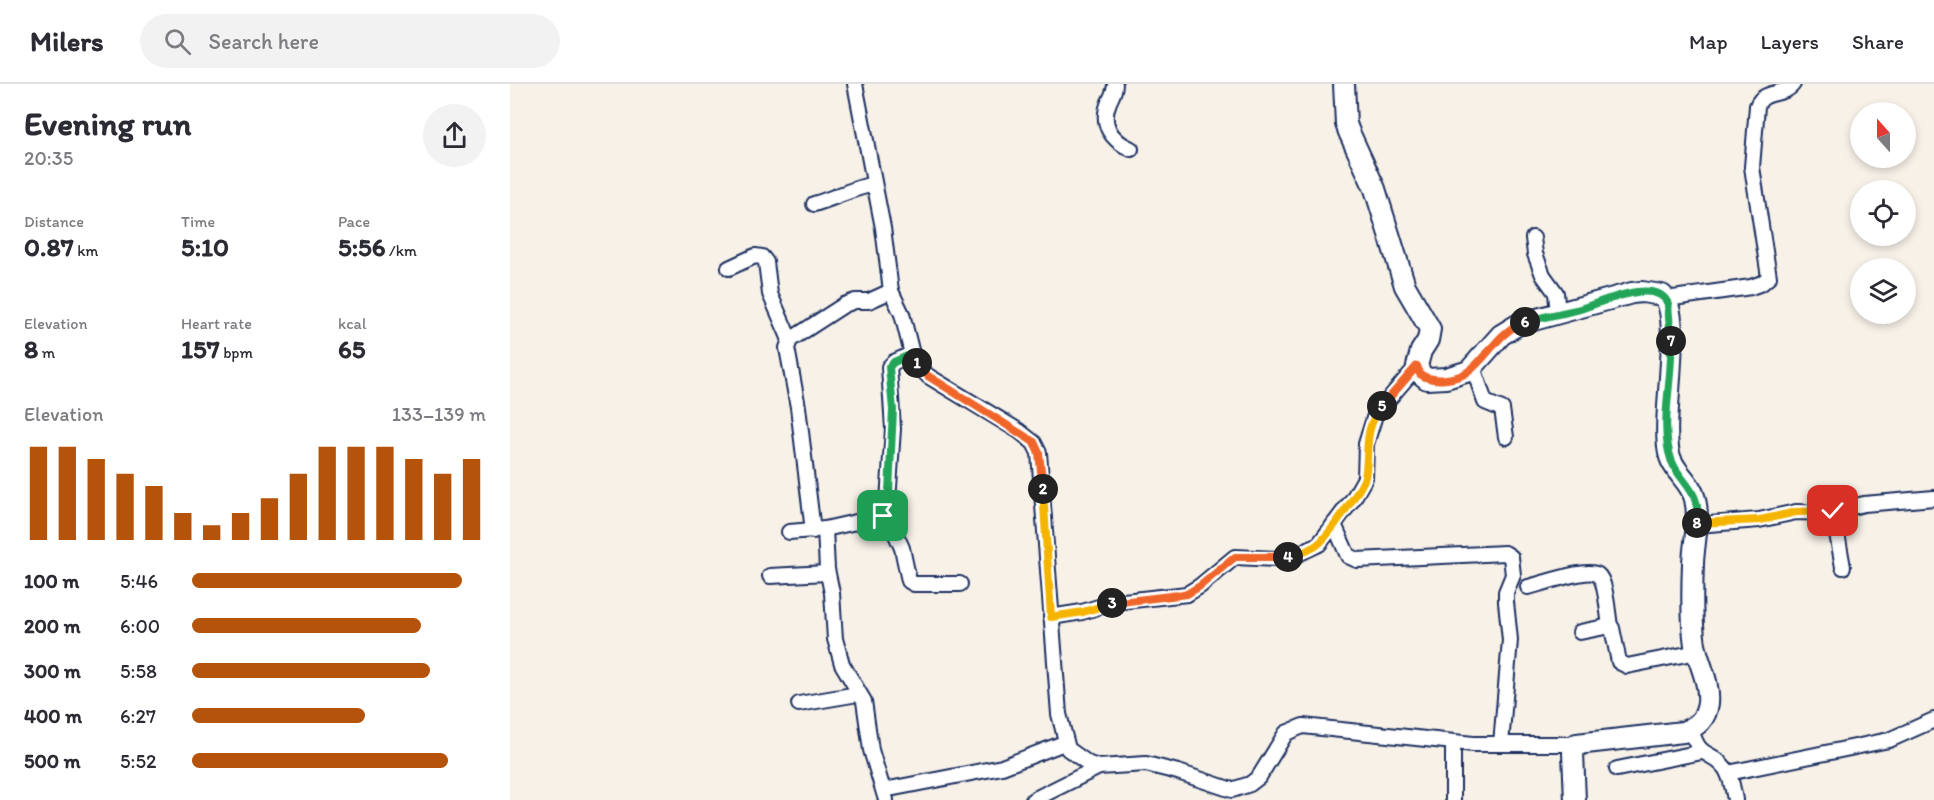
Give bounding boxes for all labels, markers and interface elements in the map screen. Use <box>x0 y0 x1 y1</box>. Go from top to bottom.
search box <box>140 14 560 68</box>
text: Milers <box>30 24 104 58</box>
icon: search <box>161 25 194 58</box>
text: Search here <box>209 28 319 55</box>
text: Map <box>1689 29 1728 54</box>
text: Layers <box>1761 29 1819 54</box>
text: Share <box>1852 29 1904 54</box>
north arrow <box>1850 102 1916 168</box>
map controls <box>1850 102 1916 324</box>
text: Evening run <box>24 104 191 143</box>
button: share <box>423 104 486 167</box>
text: 20:35 <box>24 146 73 170</box>
button: locate <box>1850 180 1916 246</box>
text: Distance <box>24 212 84 231</box>
text: Time <box>181 212 215 231</box>
text: Pace <box>338 212 370 231</box>
text: 0.87 <box>24 231 74 263</box>
text: 5:10 <box>181 231 229 263</box>
text: 5:56 <box>338 231 385 263</box>
text: km <box>74 241 98 260</box>
text: /km <box>385 241 417 260</box>
button: layers <box>1850 258 1916 324</box>
pin: 6 <box>1510 307 1540 337</box>
text: 6 <box>1521 312 1529 331</box>
text: Elevation <box>24 314 88 333</box>
text: Heart rate <box>181 314 252 333</box>
text: kcal <box>338 314 366 333</box>
pin: 7 <box>1656 326 1686 356</box>
text: 7 <box>1667 331 1675 350</box>
text: 8 <box>24 333 38 365</box>
text: 157 <box>181 333 220 365</box>
text: 65 <box>338 333 365 365</box>
text: m <box>38 343 55 362</box>
text: bpm <box>220 343 253 362</box>
pin: 1 <box>902 348 932 378</box>
text: 1 <box>913 353 921 372</box>
pin: 5 <box>1367 391 1397 421</box>
text: 5 <box>1378 396 1386 415</box>
text: Elevation <box>24 402 103 426</box>
text: 133–139 m <box>392 402 486 426</box>
pin: 2 <box>1028 474 1058 504</box>
text: 2 <box>1039 479 1047 498</box>
pin <box>1807 485 1858 536</box>
pin <box>857 490 908 541</box>
icon: check <box>1816 494 1849 527</box>
icon: arrive <box>866 499 899 532</box>
pin: 8 <box>1682 508 1712 538</box>
text: 8 <box>1693 513 1701 532</box>
pin: 4 <box>1273 542 1303 572</box>
text: 4 <box>1283 547 1293 566</box>
text: 100 m <box>24 569 79 593</box>
text: 5:46 <box>120 569 158 593</box>
pin: 3 <box>1097 588 1127 618</box>
text: 3 <box>1108 593 1116 612</box>
text: 200 m <box>24 614 80 638</box>
text: 6:00 <box>120 614 160 638</box>
text: 300 m <box>24 659 81 683</box>
text: 5:58 <box>120 659 157 683</box>
text: 400 m <box>24 704 82 728</box>
text: 6:27 <box>120 704 156 728</box>
text: 500 m <box>24 749 80 773</box>
text: 5:52 <box>120 749 156 773</box>

